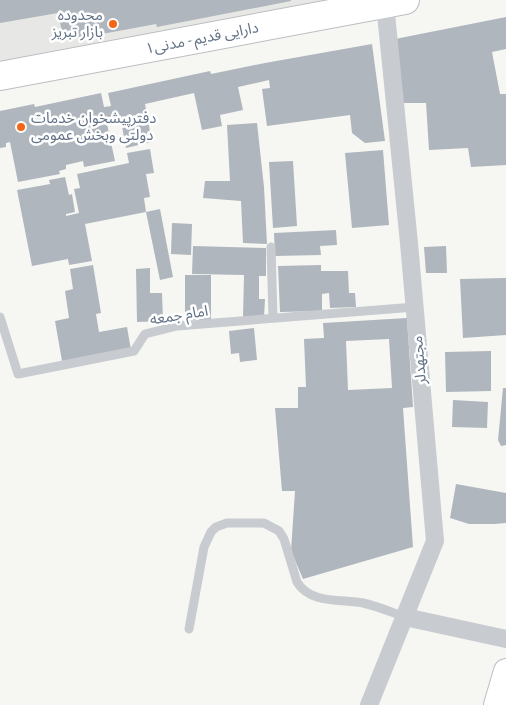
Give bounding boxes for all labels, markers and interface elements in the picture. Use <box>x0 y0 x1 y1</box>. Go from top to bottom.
place label: محدوده بازار تبریز <box>51 5 103 41</box>
street label: دارایی قدیم - مدنی۱ <box>144 17 260 60</box>
marker: محدوده بازار تبریز <box>107 18 119 30</box>
place label: دفترپیشخوان خدمات دولتی وبخش عمومی <box>31 108 156 144</box>
marker: دفترپیشخوان خدمات دولتی وبخش عمومی <box>15 121 27 133</box>
street label: امام جمعه <box>148 301 210 330</box>
street label: مجتهدلر <box>407 335 430 386</box>

